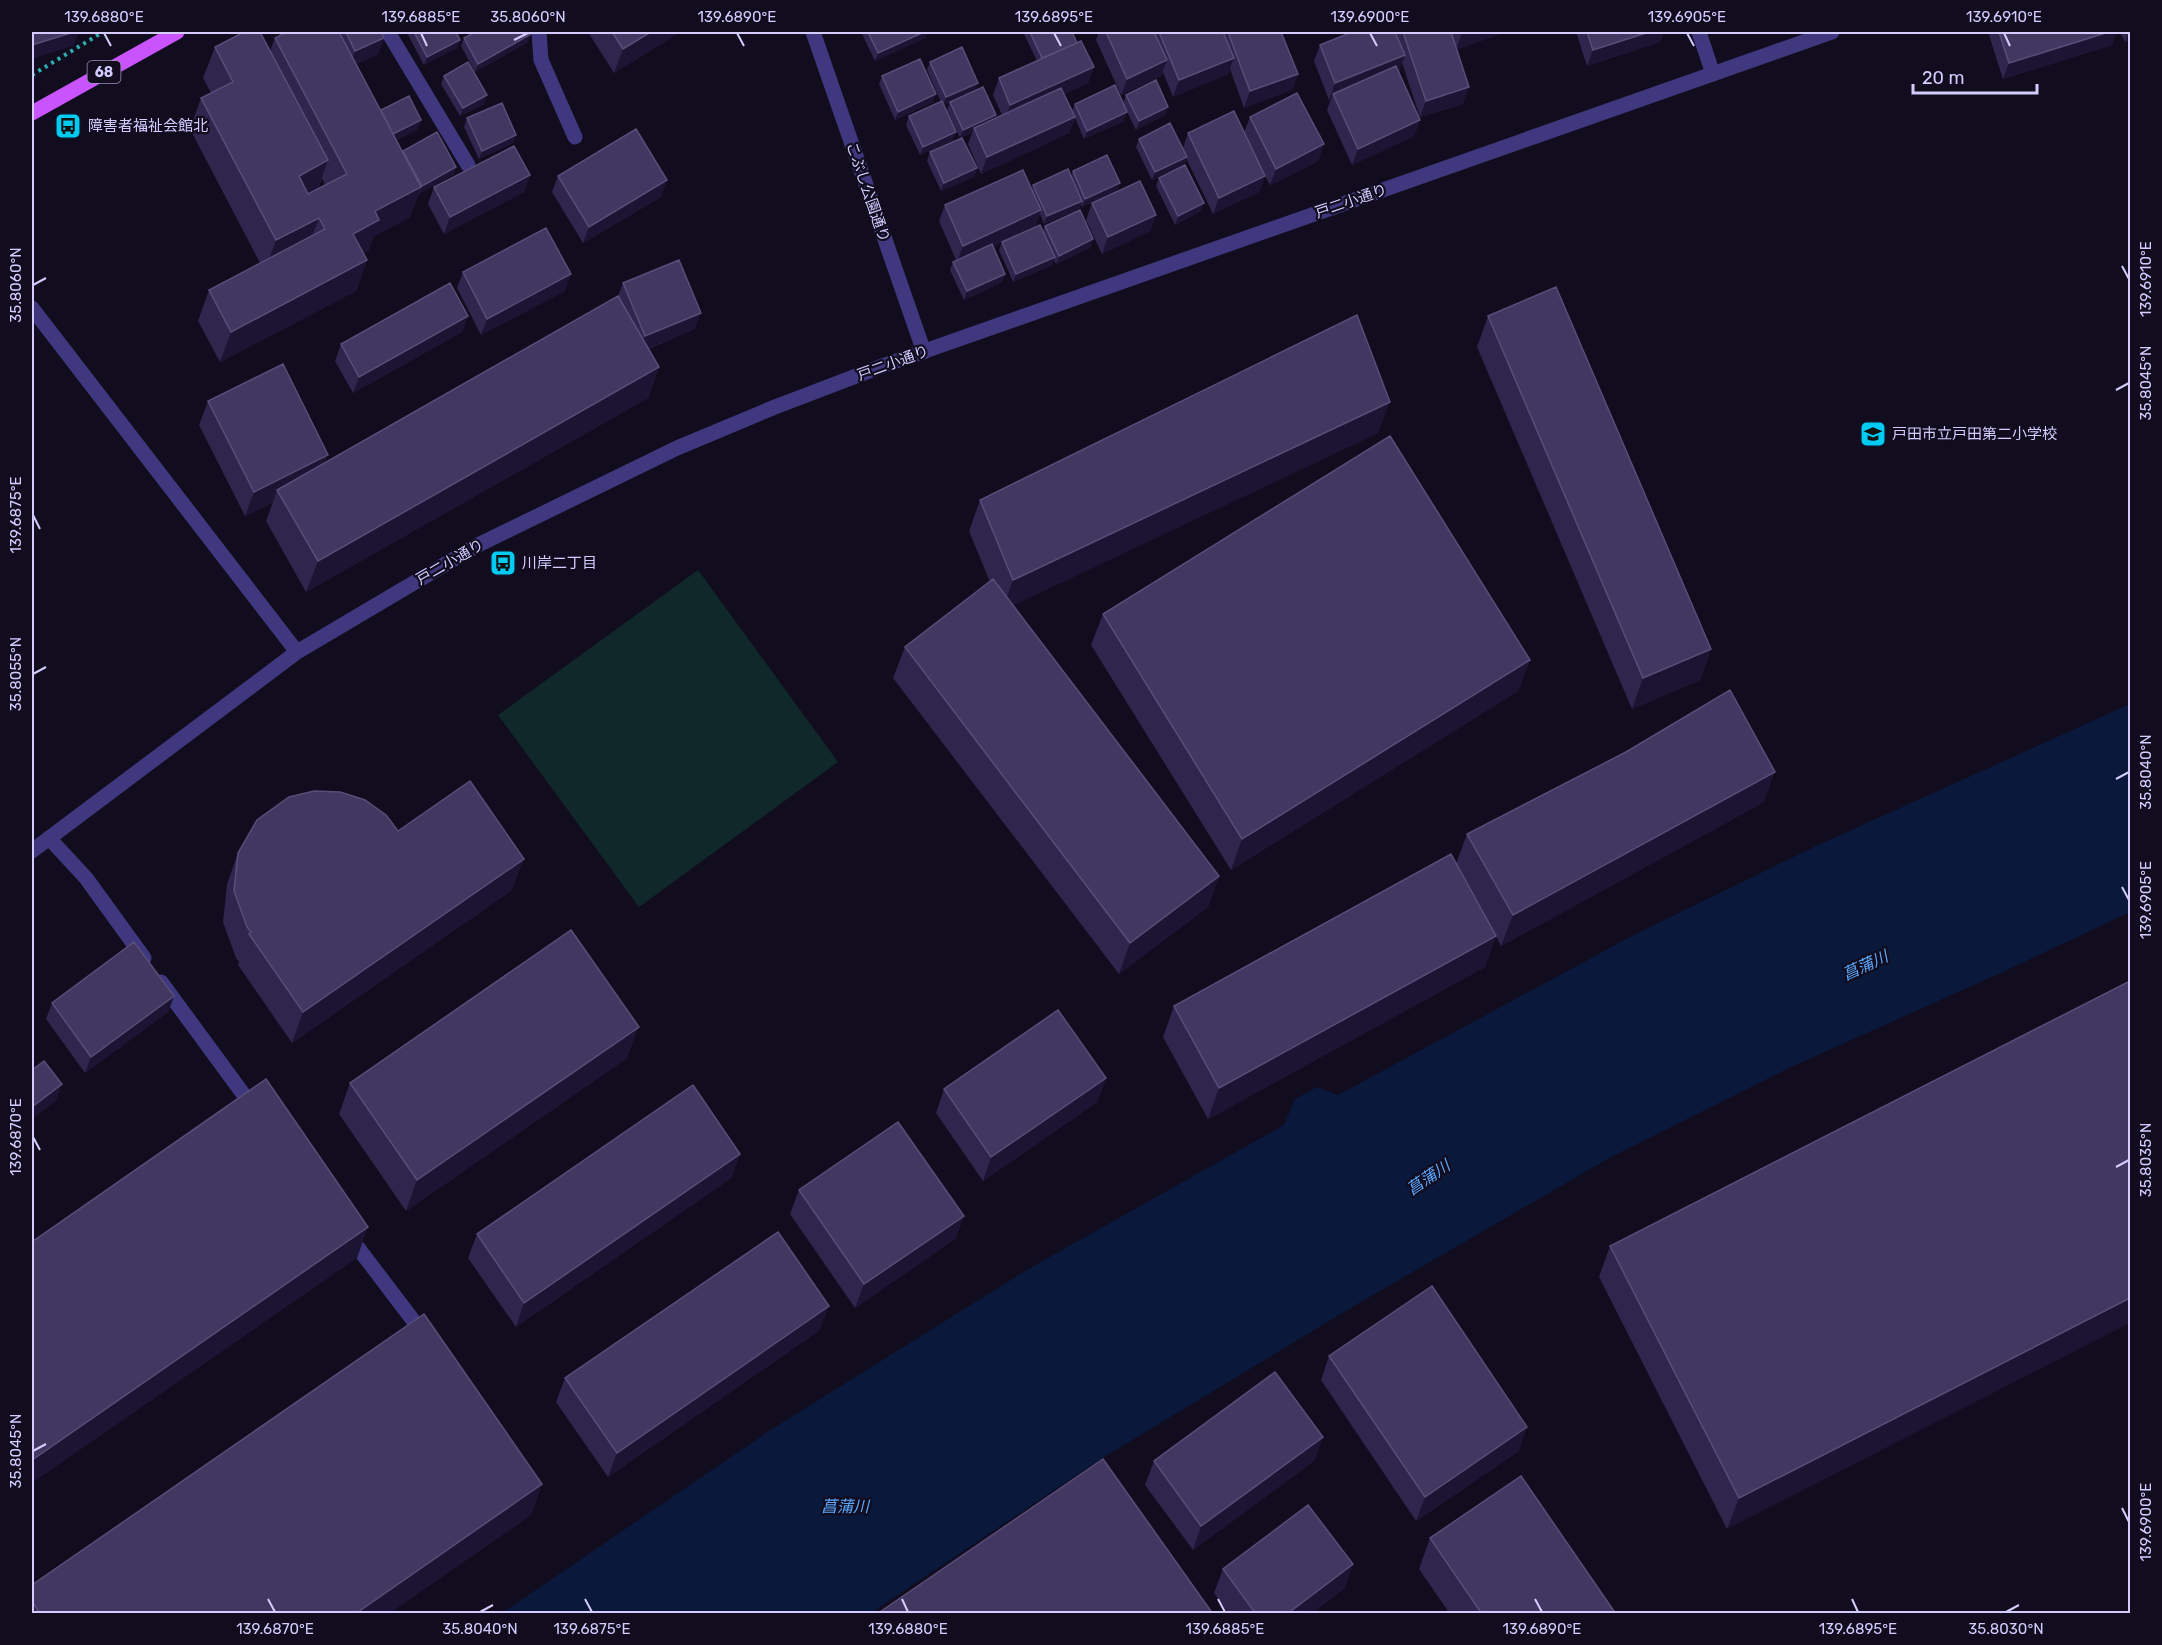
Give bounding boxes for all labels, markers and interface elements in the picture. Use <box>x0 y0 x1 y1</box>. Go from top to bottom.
text: 139.6880°E <box>64 8 144 26</box>
text: 139.6885°E <box>382 8 460 26</box>
text: 35.8060°N <box>490 8 566 26</box>
text: 139.6890°E <box>698 8 776 26</box>
text: 139.6895°E <box>1015 8 1093 26</box>
text: 139.6900°E <box>1331 8 1409 26</box>
text: 139.6905°E <box>1648 8 1726 26</box>
text: 139.6910°E <box>1966 8 2042 26</box>
scale bar <box>1913 57 2038 95</box>
road number: 68 <box>88 61 120 83</box>
text: 20 m <box>1922 67 1964 89</box>
bus stop icon: 障害者福祉会館北 <box>53 111 83 141</box>
place label: 障害者福祉会館北 <box>88 117 208 135</box>
street label: こぶし公園通り <box>842 139 894 245</box>
street label: 戸二小通り <box>1313 180 1389 222</box>
text: 139.6910°E <box>2137 241 2155 317</box>
text: 35.8060°N <box>7 247 25 323</box>
street label: 戸二小通り <box>855 342 931 384</box>
text: 35.8045°N <box>2137 346 2155 420</box>
school or university icon: 戸田市立戸田第二小学校 <box>1858 419 1888 449</box>
place label: 戸田市立戸田第二小学校 <box>1892 425 2057 443</box>
text: 139.6875°E <box>7 476 25 554</box>
street label: 戸二小通り <box>413 535 487 589</box>
bus stop icon: 川岸二丁目 <box>488 548 518 578</box>
place label: 川岸二丁目 <box>522 554 597 572</box>
text: 35.8055°N <box>7 637 25 711</box>
text: 35.8040°N <box>2137 734 2155 810</box>
text: 139.6905°E <box>2137 861 2155 939</box>
water label: 菖蒲川 <box>1839 946 1893 984</box>
text: 139.6870°E <box>7 1098 25 1176</box>
text: 35.8035°N <box>2137 1123 2155 1197</box>
water label: 菖蒲川 <box>1403 1155 1455 1199</box>
text: 35.8045°N <box>7 1414 25 1488</box>
text: 139.6900°E <box>2137 1483 2155 1561</box>
water label: 菖蒲川 <box>821 1497 871 1516</box>
text: 139.6870°E <box>236 1620 314 1638</box>
text: 35.8040°N <box>442 1620 518 1638</box>
text: 139.6875°E <box>553 1620 631 1638</box>
text: 139.6880°E <box>868 1620 948 1638</box>
text: 139.6885°E <box>1186 1620 1264 1638</box>
text: 139.6890°E <box>1503 1620 1581 1638</box>
text: 139.6895°E <box>1819 1620 1897 1638</box>
text: 35.8030°N <box>1968 1620 2044 1638</box>

